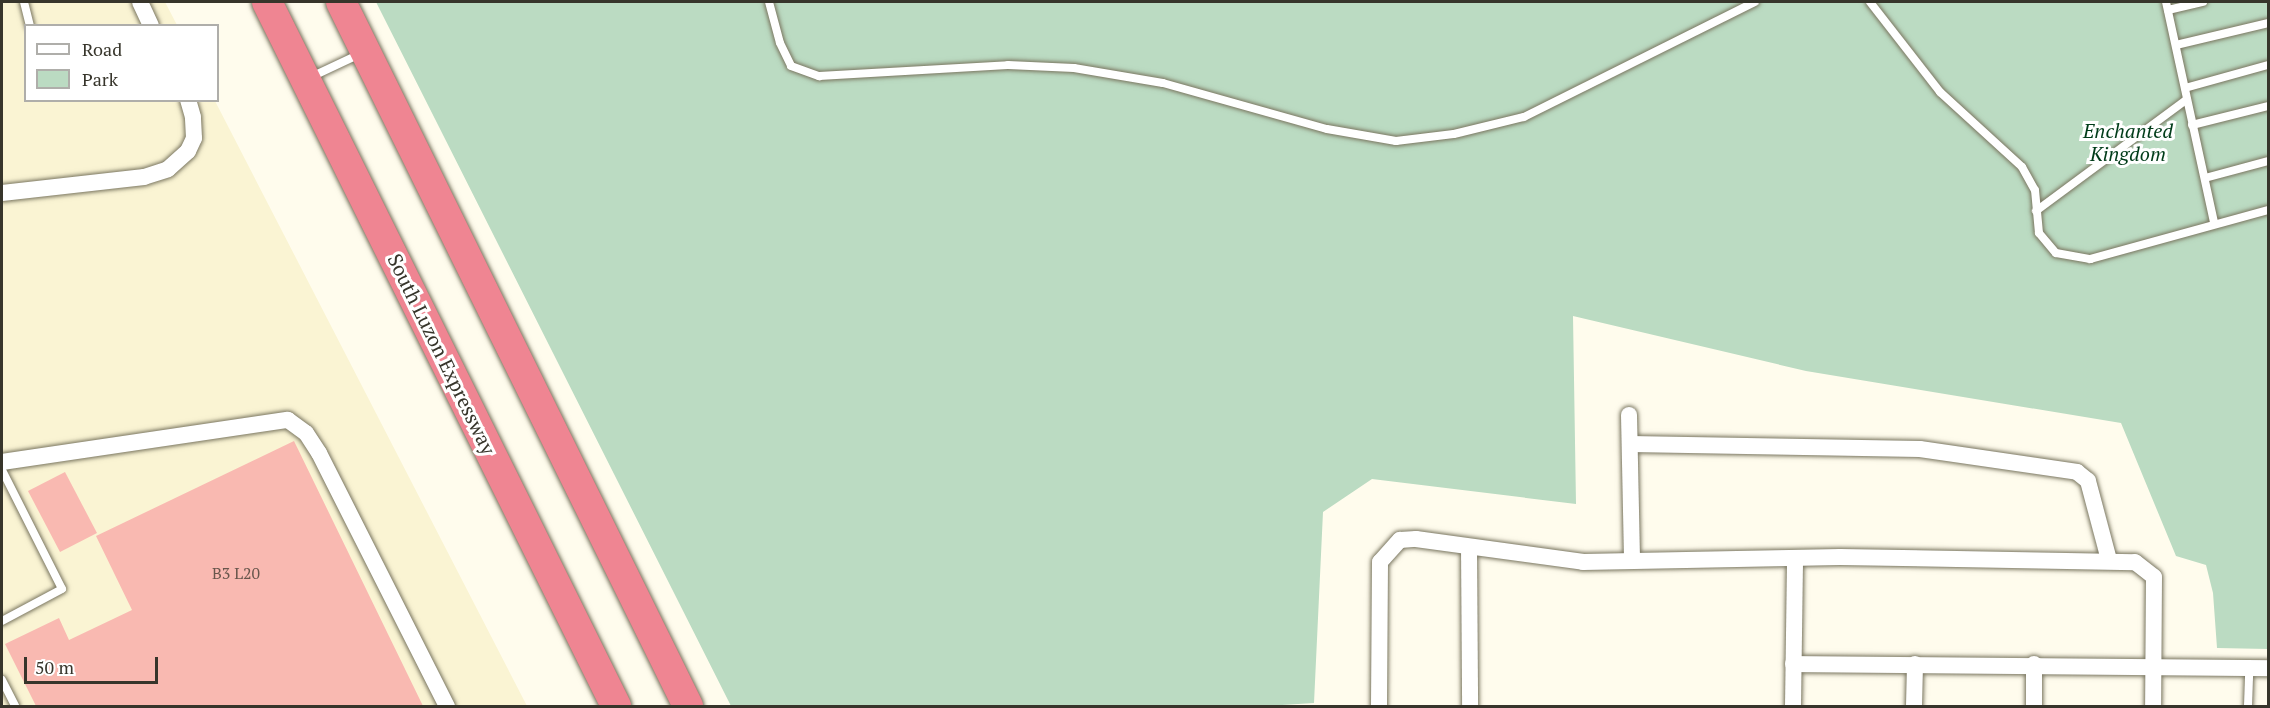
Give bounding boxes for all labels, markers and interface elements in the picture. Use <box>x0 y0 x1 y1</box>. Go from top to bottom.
legend <box>24 24 219 102</box>
text: Road <box>82 37 122 61</box>
text: Park <box>82 67 118 91</box>
park label: Enchanted Kingdom <box>2083 118 2173 165</box>
street label: South Luzon Expressway <box>383 250 501 458</box>
house number: B3 L20 <box>212 563 260 583</box>
scale bar <box>27 645 160 683</box>
text: 50 m <box>35 655 74 679</box>

